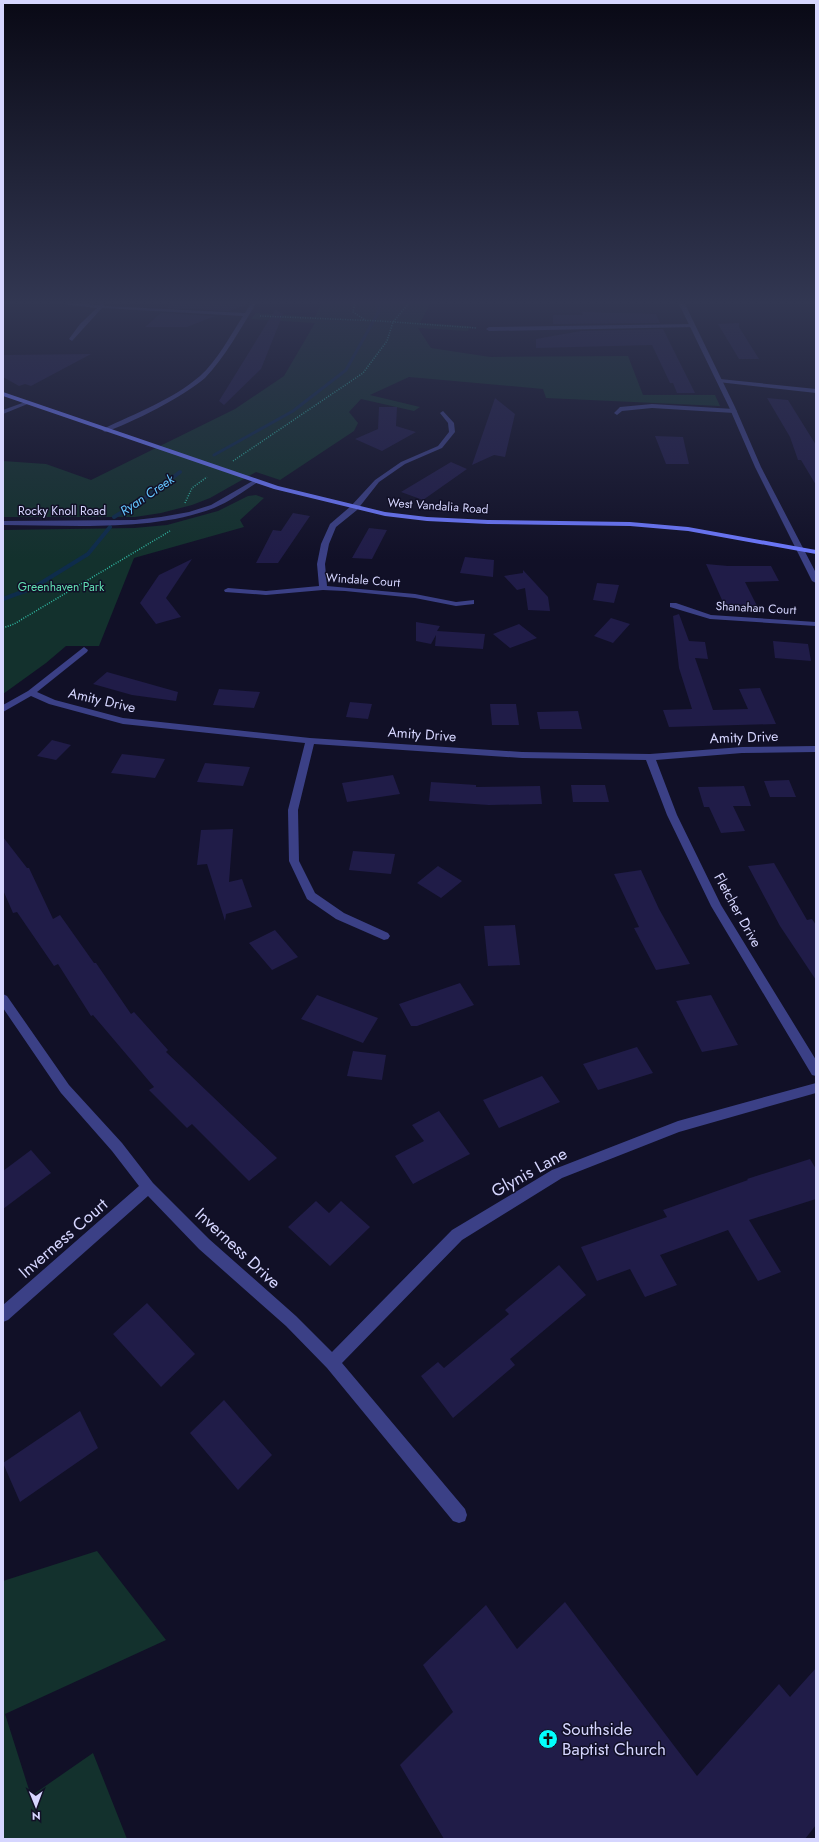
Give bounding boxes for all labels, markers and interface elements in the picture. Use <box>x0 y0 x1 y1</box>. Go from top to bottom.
water label: Ryan Creek <box>116 470 178 520</box>
street label: West Vandalia Road <box>387 494 489 518</box>
street label: Rocky Knoll Road <box>18 502 106 520</box>
street label: Windale Court <box>325 568 401 592</box>
park label: Greenhaven Park <box>18 578 105 596</box>
street label: Shanahan Court <box>715 597 797 619</box>
street label: Amity Drive <box>66 683 138 717</box>
street label: Amity Drive <box>387 722 457 746</box>
street label: Amity Drive <box>709 726 779 748</box>
street label: Fletcher Drive <box>709 869 767 951</box>
street label: Glynis Lane <box>487 1141 571 1203</box>
street label: Inverness Court <box>13 1193 113 1283</box>
street label: Inverness Drive <box>190 1202 286 1294</box>
place label: Southside Baptist Church <box>562 1717 666 1761</box>
church icon: Southside Baptist Church <box>537 1728 559 1750</box>
north arrow <box>16 1786 56 1826</box>
text: N <box>32 1808 41 1824</box>

